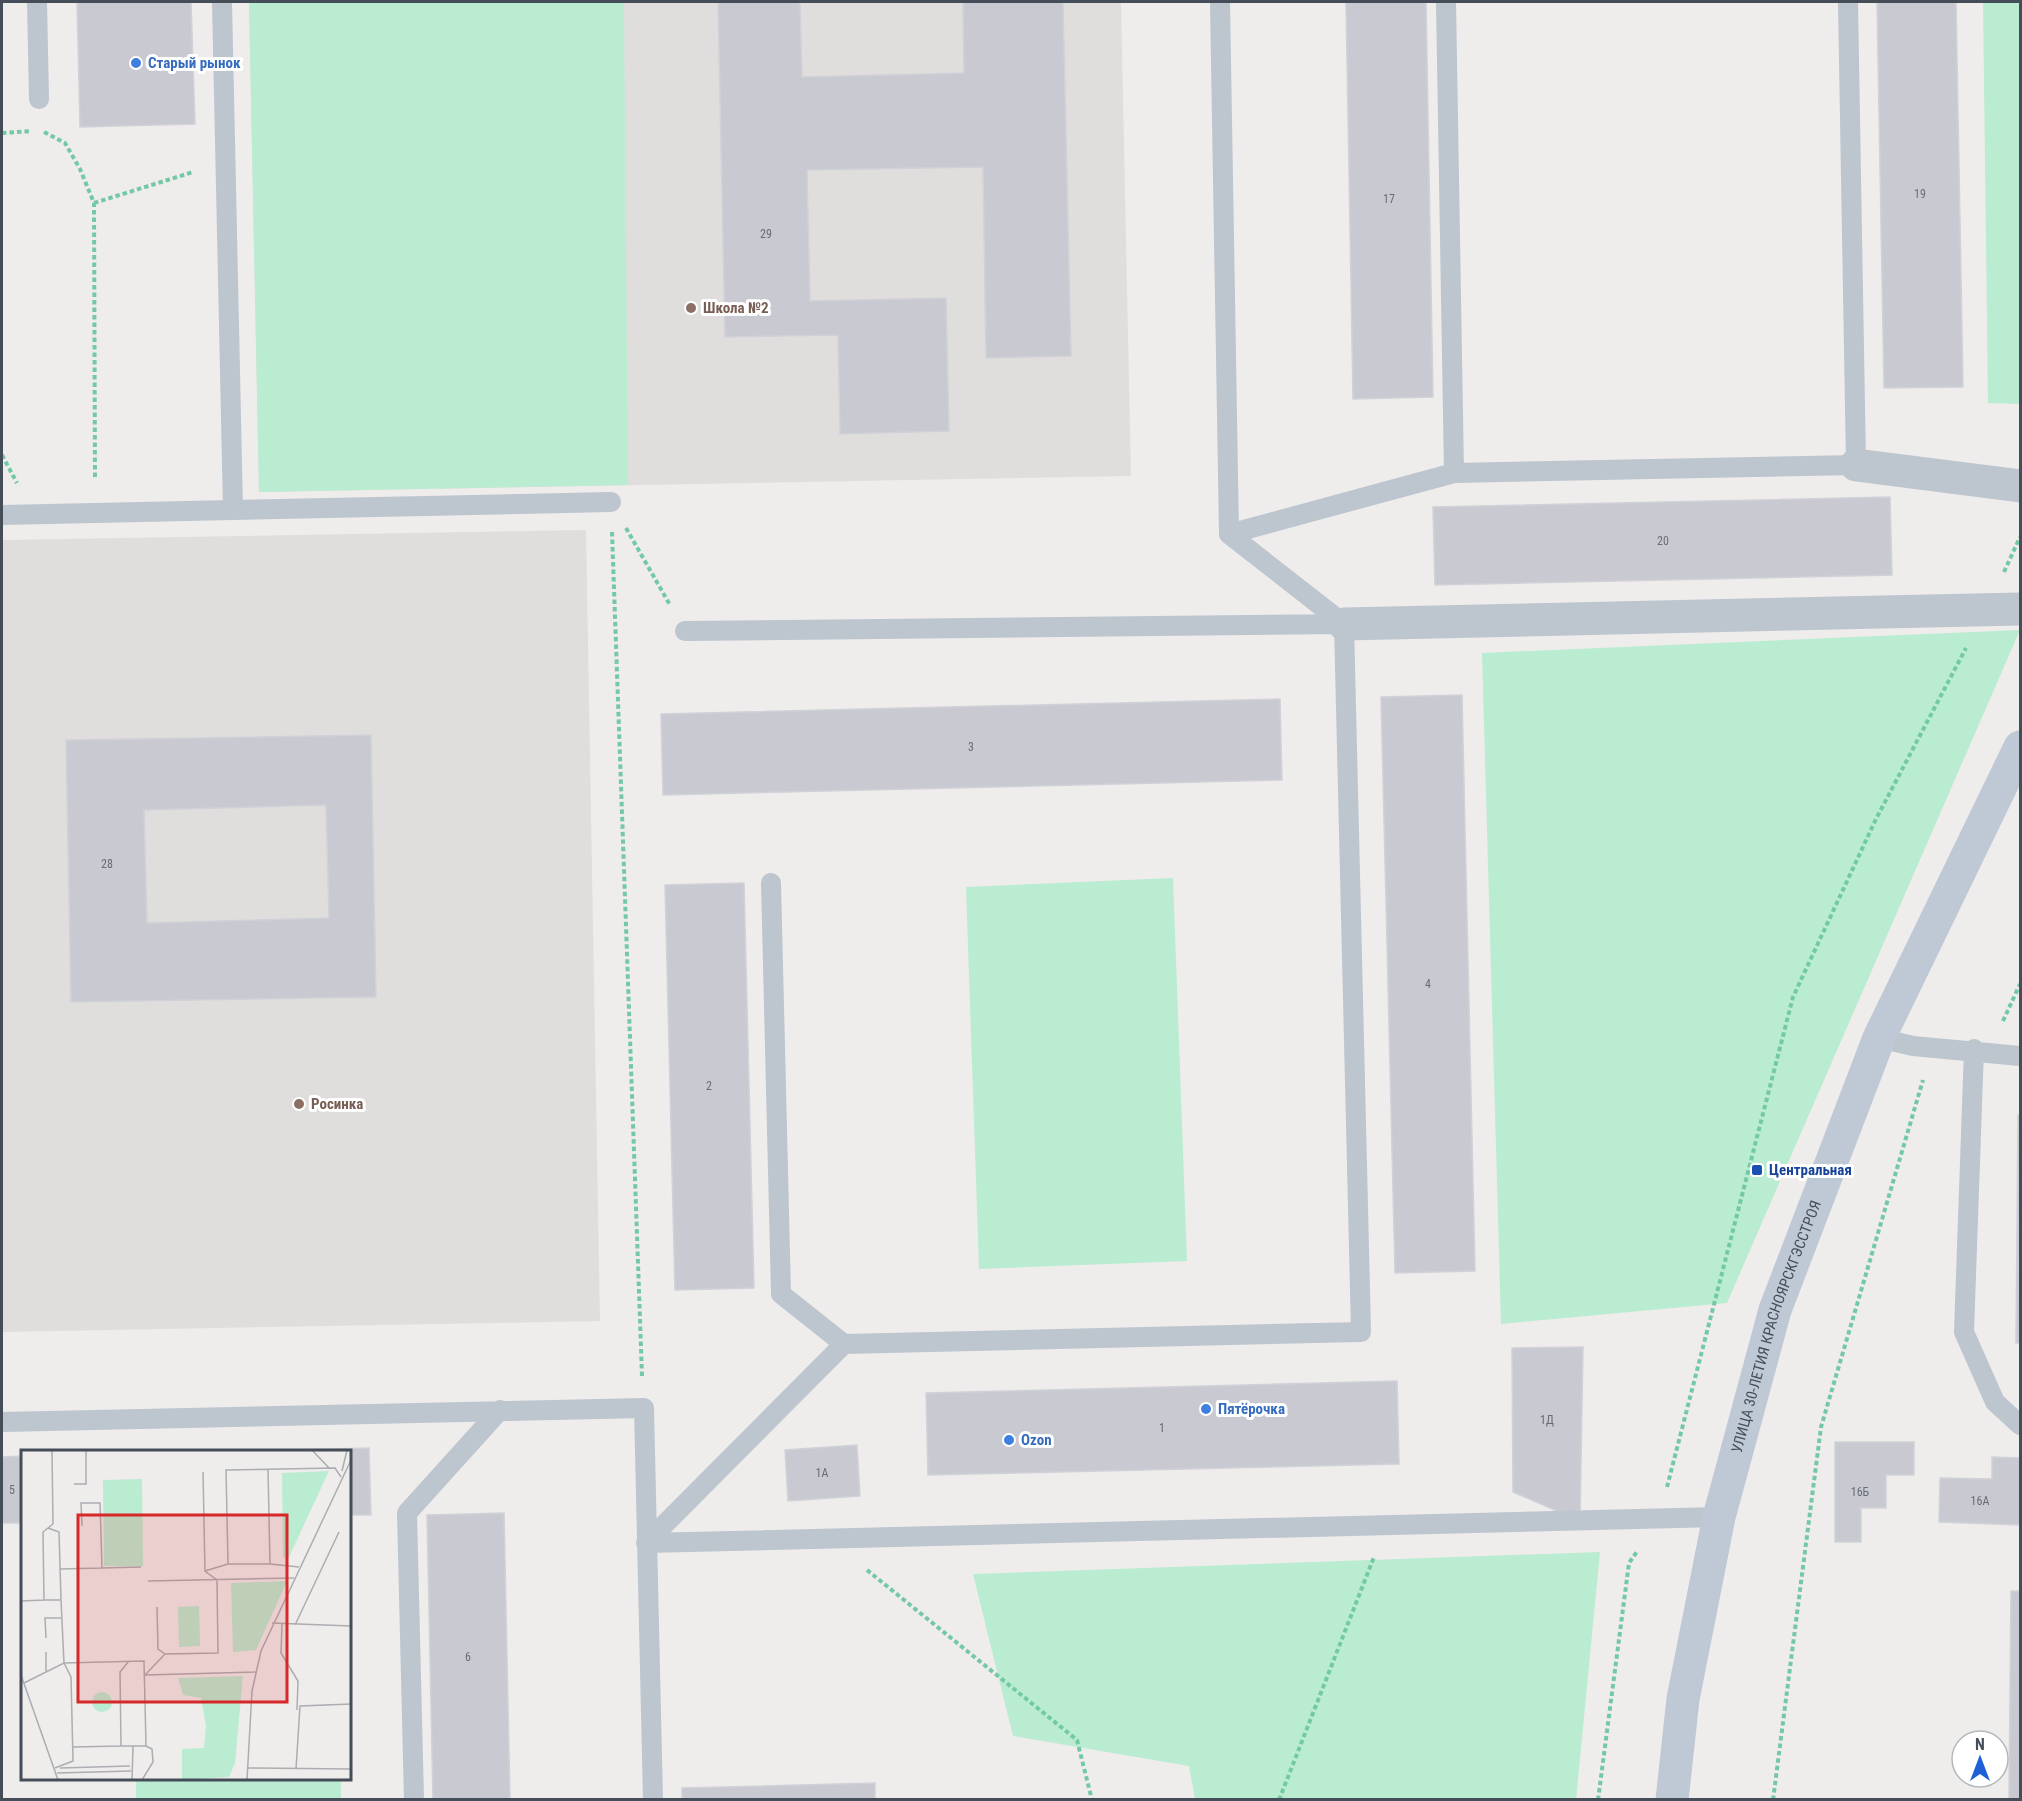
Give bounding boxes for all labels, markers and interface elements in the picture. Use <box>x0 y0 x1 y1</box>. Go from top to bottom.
place label: Старый рынок <box>148 54 241 72</box>
marker: Старый рынок <box>129 56 143 70</box>
house number: 19 <box>1914 187 1926 201</box>
house number: 17 <box>1383 192 1395 206</box>
house number: 29 <box>760 227 772 241</box>
place label: Школа №2 <box>703 299 769 317</box>
marker: Школа №2 <box>684 301 698 315</box>
house number: 20 <box>1657 534 1669 548</box>
house number: 3 <box>968 740 974 754</box>
house number: 28 <box>101 857 113 871</box>
house number: 4 <box>1425 977 1431 991</box>
house number: 2 <box>706 1079 712 1093</box>
place label: Росинка <box>311 1095 363 1113</box>
marker: Росинка <box>292 1097 306 1111</box>
place label: Центральная <box>1769 1161 1852 1179</box>
marker: Центральная <box>1750 1163 1764 1177</box>
street label: УЛИЦА 30-ЛЕТИЯ КРАСНОЯРСКГЭССТРОЯ <box>1728 1198 1825 1455</box>
place label: Пятёрочка <box>1218 1400 1285 1418</box>
marker: Пятёрочка <box>1199 1402 1213 1416</box>
house number: 1Д <box>1540 1413 1554 1427</box>
house number: 1 <box>1159 1421 1165 1435</box>
place label: Ozon <box>1021 1431 1052 1449</box>
marker: Ozon <box>1002 1433 1016 1447</box>
inset map <box>21 1450 351 1780</box>
house number: 1А <box>816 1466 829 1480</box>
house number: 5 <box>9 1483 15 1497</box>
house number: 16Б <box>1851 1485 1870 1499</box>
house number: 16А <box>1971 1494 1989 1508</box>
house number: 6 <box>465 1650 471 1664</box>
north arrow <box>1950 1729 2010 1789</box>
text: N <box>1975 1735 1985 1754</box>

